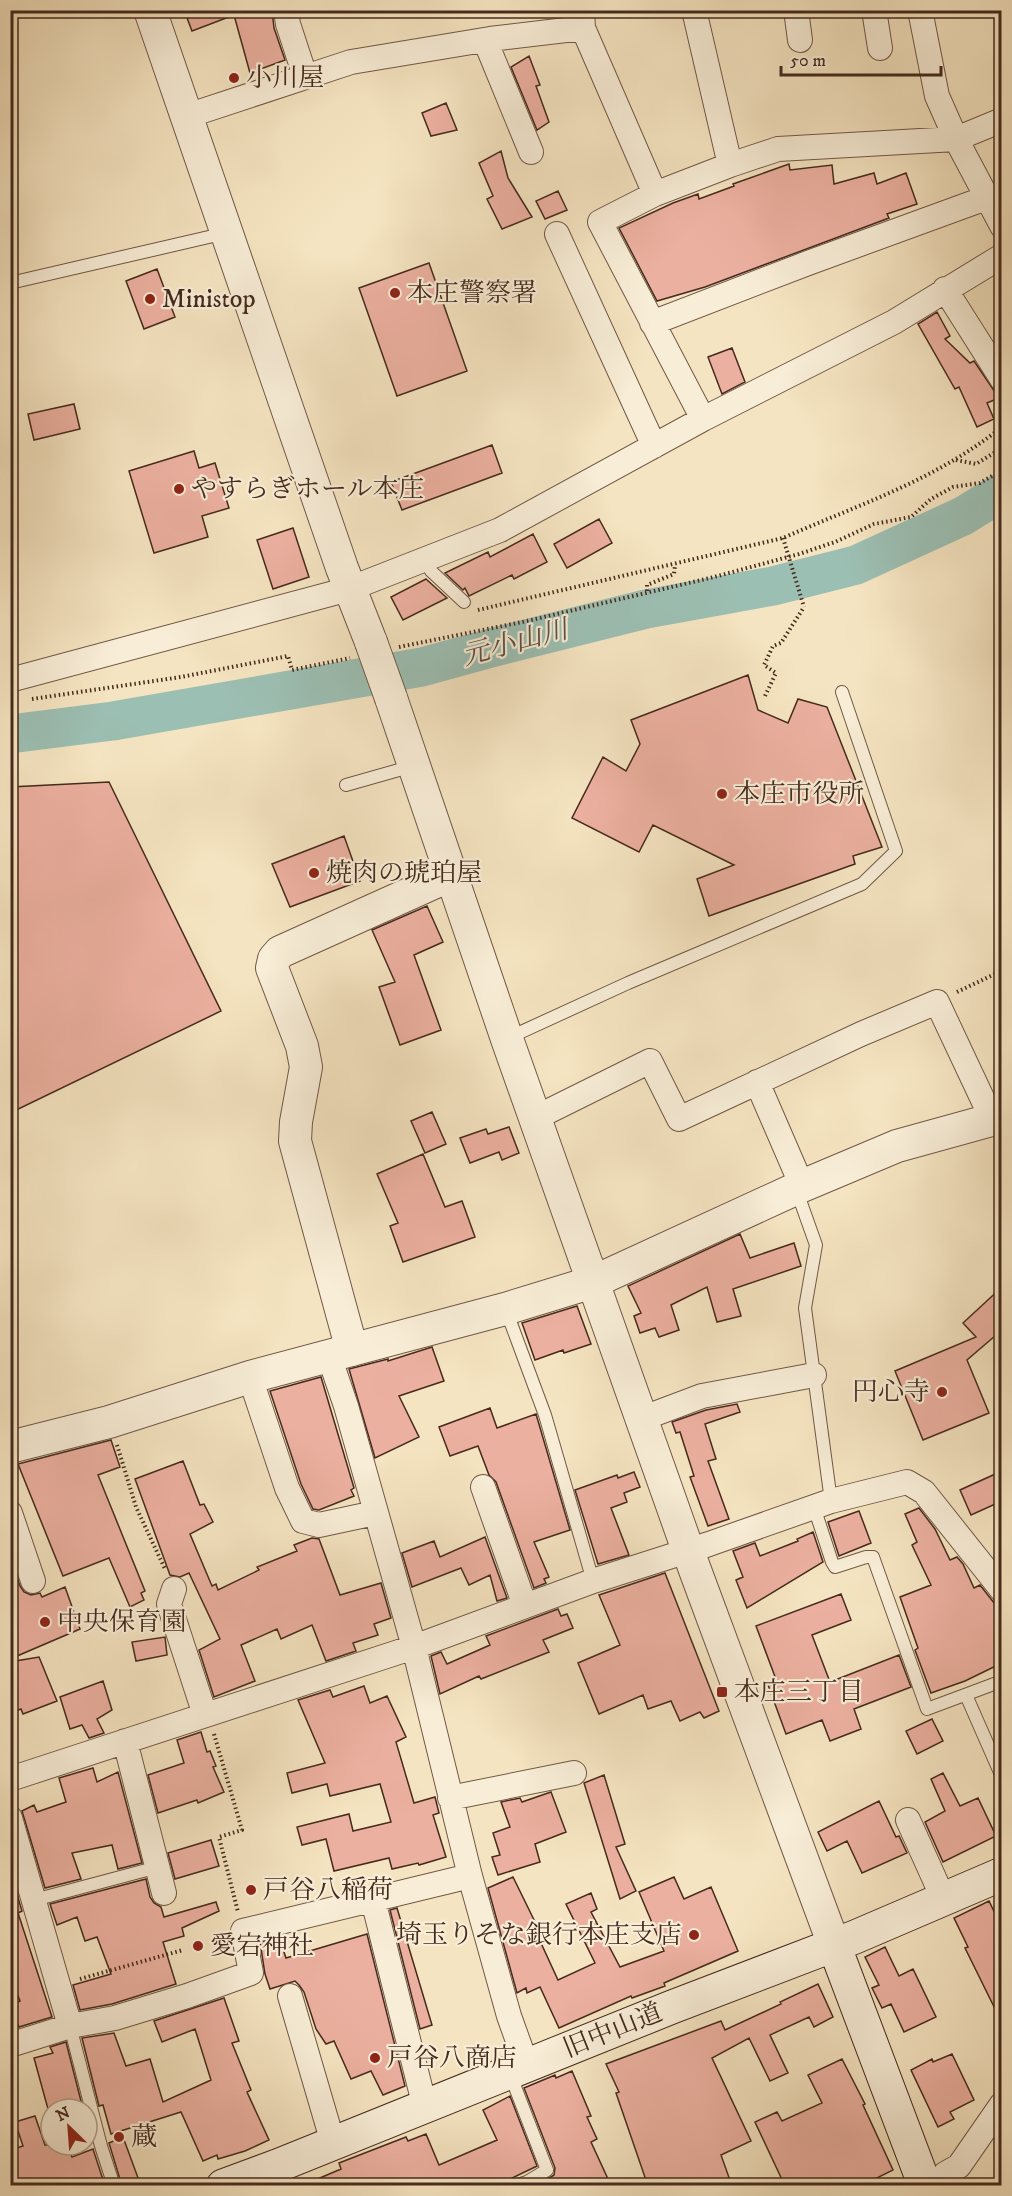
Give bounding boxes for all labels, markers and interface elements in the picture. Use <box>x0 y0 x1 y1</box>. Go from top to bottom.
scale bar <box>781 39 942 77</box>
text: 50 m <box>790 50 826 72</box>
place label: 小川屋 <box>246 62 324 95</box>
marker: 小川屋 <box>227 71 241 85</box>
place label: 本庄警察署 <box>407 277 537 310</box>
place label: Ministop <box>162 283 255 316</box>
marker: 本庄警察署 <box>388 286 402 300</box>
marker: Ministop <box>143 292 157 306</box>
place label: やすらぎホール本庄 <box>191 473 424 506</box>
marker: やすらぎホール本庄 <box>172 482 186 496</box>
water label: 元小山川 <box>458 612 574 673</box>
place label: 本庄市役所 <box>734 778 864 811</box>
marker: 本庄市役所 <box>715 787 729 801</box>
place label: 焼肉の琥珀屋 <box>326 857 482 890</box>
marker: 焼肉の琥珀屋 <box>307 866 321 880</box>
place label: 円心寺 <box>852 1376 930 1409</box>
marker: 円心寺 <box>935 1385 949 1399</box>
place label: 中央保育園 <box>57 1606 187 1639</box>
marker: 中央保育園 <box>38 1615 52 1629</box>
place label: 本庄三丁目 <box>734 1676 864 1709</box>
marker: 本庄三丁目 <box>715 1685 729 1699</box>
place label: 戸谷八稲荷 <box>263 1874 393 1907</box>
marker: 戸谷八稲荷 <box>244 1883 258 1897</box>
place label: 埼玉りそな銀行本庄支店 <box>396 1919 682 1952</box>
marker: 埼玉りそな銀行本庄支店 <box>687 1928 701 1942</box>
place label: 愛宕神社 <box>210 1930 314 1963</box>
marker: 愛宕神社 <box>191 1939 205 1953</box>
street label: 旧中山道 <box>559 1996 667 2066</box>
place label: 戸谷八商店 <box>387 2042 517 2075</box>
marker: 戸谷八商店 <box>368 2051 382 2065</box>
north arrow <box>39 2097 99 2157</box>
text: N <box>53 2102 73 2126</box>
place label: 蔵 <box>131 2121 157 2154</box>
marker: 蔵 <box>112 2130 126 2144</box>

